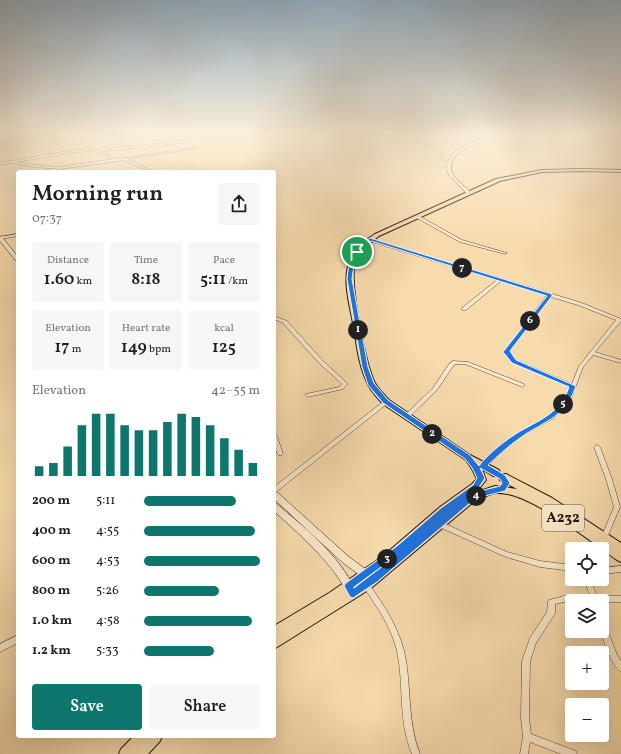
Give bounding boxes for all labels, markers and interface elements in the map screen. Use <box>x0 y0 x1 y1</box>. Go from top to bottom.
text: Morning run <box>32 179 163 210</box>
button: share <box>218 183 260 225</box>
text: 07:37 <box>32 210 62 228</box>
pin <box>340 235 374 269</box>
icon: arrive <box>346 241 368 263</box>
text: Distance <box>47 253 89 268</box>
text: Time <box>134 253 158 268</box>
text: Pace <box>213 253 235 268</box>
pin: 7 <box>452 258 472 278</box>
text: 7 <box>459 260 465 275</box>
text: 1.60 <box>44 268 74 291</box>
text: 8:18 <box>131 268 161 291</box>
text: 5:11 <box>200 268 226 291</box>
text: km <box>74 274 92 289</box>
text: /km <box>226 274 248 289</box>
pin: 6 <box>520 311 540 331</box>
text: 6 <box>527 313 533 328</box>
pin: 1 <box>348 320 368 340</box>
text: Elevation <box>45 321 91 336</box>
text: Heart rate <box>122 321 170 336</box>
text: kcal <box>214 321 234 336</box>
text: 1 <box>356 322 360 337</box>
text: 17 <box>55 336 69 359</box>
text: 149 <box>121 336 147 359</box>
text: 125 <box>212 336 236 359</box>
text: m <box>69 342 81 357</box>
text: bpm <box>147 342 171 357</box>
text: Elevation <box>32 382 86 400</box>
text: 42–55 m <box>211 382 260 400</box>
pin: 5 <box>553 394 573 414</box>
text: 5 <box>560 396 566 411</box>
pin: 2 <box>422 424 442 444</box>
text: 2 <box>429 426 435 441</box>
pin: 4 <box>466 486 486 506</box>
text: 4 <box>473 488 479 503</box>
text: 200 m <box>32 492 70 510</box>
text: 5:11 <box>96 492 115 510</box>
road number: A232 <box>542 505 584 531</box>
text: 400 m <box>32 522 71 540</box>
text: 4:55 <box>96 522 119 540</box>
map controls <box>565 542 609 742</box>
button: locate <box>565 542 609 586</box>
pin: 3 <box>377 549 397 569</box>
text: 3 <box>384 551 390 566</box>
text: 600 m <box>32 552 70 570</box>
text: 4:53 <box>96 552 120 570</box>
text: 800 m <box>32 582 70 600</box>
text: 5:26 <box>96 582 119 600</box>
button: layers <box>565 594 609 638</box>
text: 1.0 km <box>32 612 72 630</box>
text: 4:58 <box>96 612 120 630</box>
text: 1.2 km <box>32 642 71 660</box>
text: 5:33 <box>96 642 119 660</box>
button: + <box>565 646 609 690</box>
button: Save <box>32 684 142 730</box>
button: Share <box>150 684 260 730</box>
button: − <box>565 698 609 742</box>

